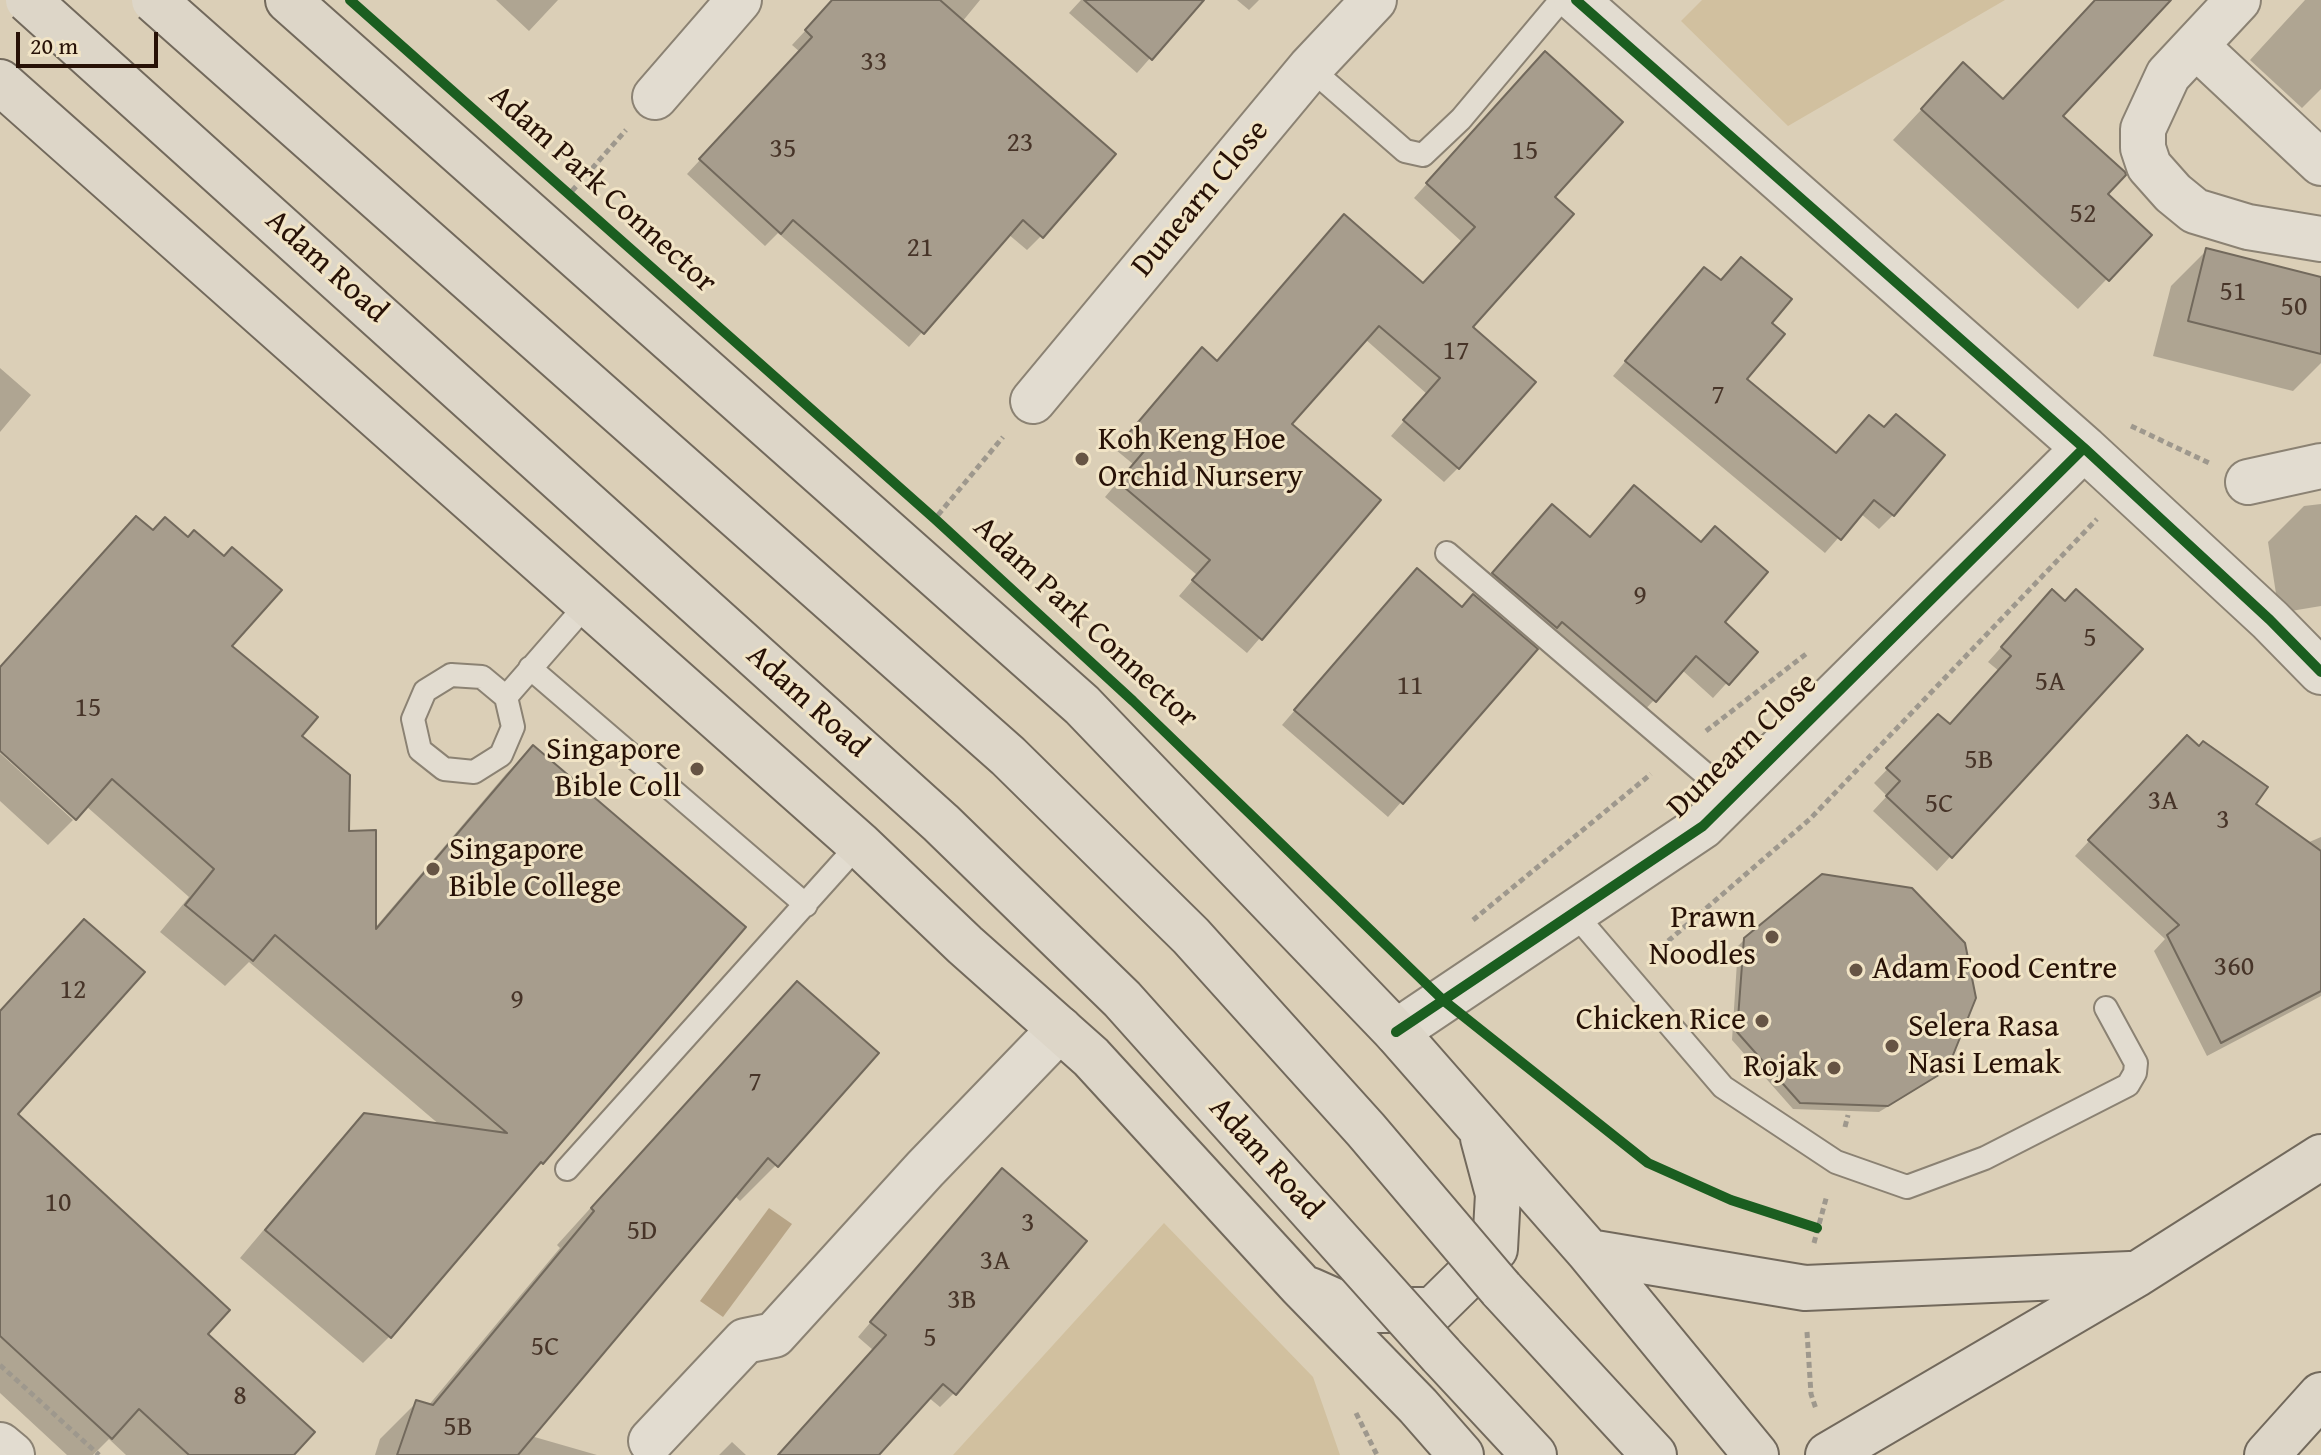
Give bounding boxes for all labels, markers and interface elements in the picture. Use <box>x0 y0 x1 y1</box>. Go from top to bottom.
scale bar <box>20 16 162 66</box>
text: 20 m <box>30 28 78 63</box>
house number: 33 <box>861 46 887 80</box>
street label: Adam Park Connector <box>480 78 724 302</box>
street label: Dunearn Close <box>1124 113 1278 285</box>
house number: 23 <box>1007 127 1033 161</box>
house number: 35 <box>770 133 796 167</box>
house number: 15 <box>1512 135 1538 169</box>
house number: 52 <box>2070 198 2096 232</box>
street label: Adam Road <box>257 202 395 332</box>
house number: 21 <box>907 232 933 266</box>
house number: 51 <box>2220 276 2246 310</box>
house number: 50 <box>2281 291 2307 325</box>
house number: 17 <box>1443 335 1469 369</box>
house number: 7 <box>1711 379 1725 413</box>
place label: Koh Keng Hoe Orchid Nursery <box>1098 422 1303 497</box>
marker: Koh Keng Hoe Orchid Nursery <box>1073 450 1091 468</box>
street label: Adam Park Connector <box>965 509 1205 737</box>
house number: 9 <box>1633 580 1647 614</box>
house number: 5 <box>2083 622 2097 656</box>
street label: Adam Road <box>738 637 876 767</box>
street label: Dunearn Close <box>1660 665 1826 827</box>
house number: 5A <box>2035 666 2065 700</box>
house number: 11 <box>1397 670 1423 704</box>
house number: 15 <box>75 692 101 726</box>
place label: Singapore Bible Coll <box>546 732 681 807</box>
house number: 5B <box>1964 744 1994 778</box>
marker: Singapore Bible Coll <box>688 760 706 778</box>
house number: 3A <box>2148 785 2178 819</box>
house number: 5C <box>1925 788 1953 822</box>
house number: 3 <box>2216 804 2230 838</box>
place label: Singapore Bible College <box>449 832 621 907</box>
marker: Singapore Bible College <box>424 860 442 878</box>
place label: Prawn Noodles <box>1649 900 1756 975</box>
marker: Prawn Noodles <box>1763 928 1781 946</box>
place label: Adam Food Centre <box>1872 951 2117 989</box>
house number: 360 <box>2214 951 2254 985</box>
marker: Adam Food Centre <box>1847 961 1865 979</box>
house number: 12 <box>60 974 86 1008</box>
house number: 9 <box>510 984 524 1018</box>
place label: Chicken Rice <box>1576 1002 1746 1040</box>
place label: Selera Rasa Nasi Lemak <box>1908 1009 2061 1084</box>
marker: Chicken Rice <box>1753 1012 1771 1030</box>
marker: Selera Rasa Nasi Lemak <box>1883 1037 1901 1055</box>
place label: Rojak <box>1743 1049 1818 1087</box>
marker: Rojak <box>1825 1059 1843 1077</box>
house number: 7 <box>748 1066 762 1100</box>
street label: Adam Road <box>1200 1090 1330 1228</box>
house number: 10 <box>45 1187 71 1221</box>
house number: 3 <box>1021 1207 1035 1241</box>
house number: 5D <box>627 1215 657 1249</box>
house number: 3A <box>980 1245 1010 1279</box>
house number: 3B <box>947 1284 977 1318</box>
house number: 5 <box>923 1322 937 1356</box>
house number: 5C <box>531 1331 559 1365</box>
house number: 8 <box>233 1380 247 1414</box>
house number: 5B <box>443 1411 473 1445</box>

